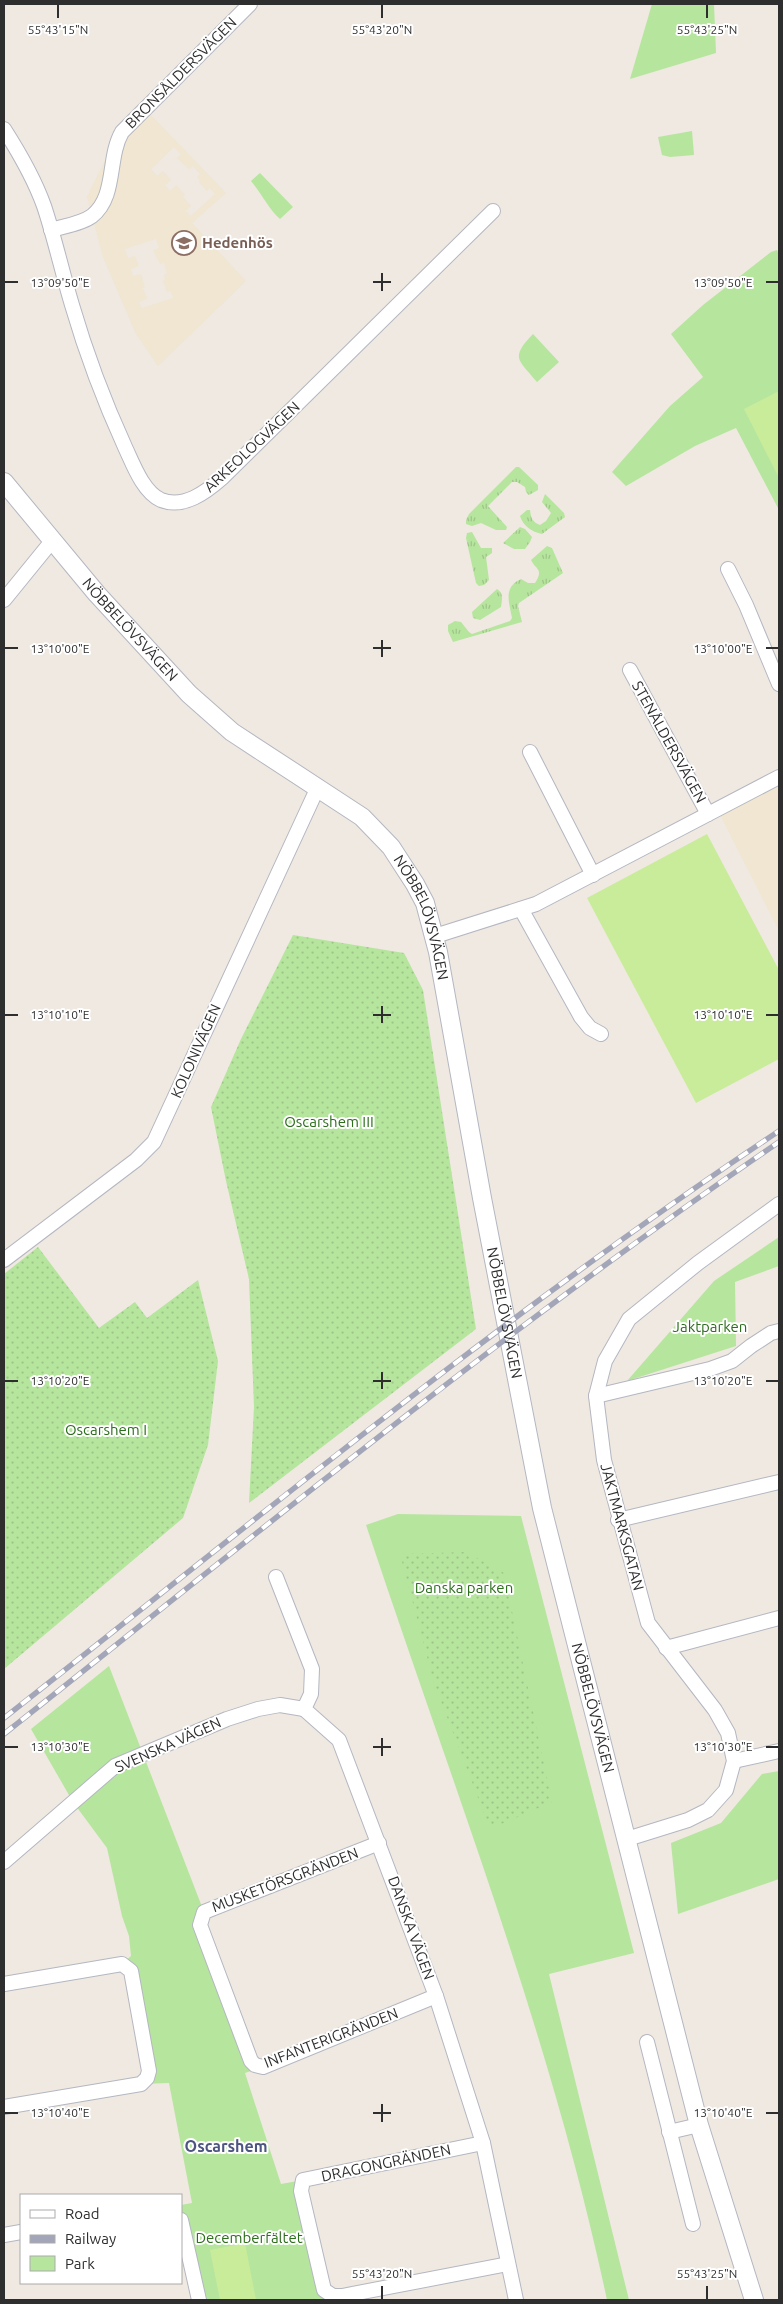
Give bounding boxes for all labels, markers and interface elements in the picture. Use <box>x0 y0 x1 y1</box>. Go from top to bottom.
street label: BRONSÅLDERSVÄGEN <box>122 14 240 132</box>
text: 55°43'15"N <box>28 23 88 36</box>
text: 55°43'20"N <box>352 23 412 36</box>
text: 55°43'25"N <box>677 23 737 36</box>
school or university icon: Hedenhös <box>171 230 197 256</box>
place label: Hedenhös <box>202 234 273 251</box>
text: 13°09'50"E <box>31 276 90 289</box>
text: 13°09'50"E <box>694 276 753 289</box>
street label: ARKEOLOGVÄGEN <box>200 398 303 495</box>
street label: NÖBBELÖVSVÄGEN <box>79 574 182 684</box>
text: 13°10'00"E <box>31 642 90 655</box>
text: 13°10'00"E <box>694 642 753 655</box>
street label: STENÅLDERSVÄGEN <box>629 678 710 805</box>
street label: NÖBBELÖVSVÄGEN <box>391 852 452 981</box>
street label: KOLONIVÄGEN <box>167 1001 224 1100</box>
text: 13°10'10"E <box>31 1008 90 1021</box>
text: 13°10'10"E <box>694 1008 753 1021</box>
park label: Oscarshem III <box>284 1113 374 1130</box>
street label: NÖBBELÖVSVÄGEN <box>484 1246 526 1380</box>
park label: Jaktparken <box>673 1318 747 1335</box>
text: 13°10'20"E <box>31 1374 90 1387</box>
text: 13°10'20"E <box>694 1374 753 1387</box>
park label: Oscarshem I <box>65 1421 147 1438</box>
street label: JAKTMARKSGATAN <box>597 1461 648 1592</box>
park label: Danska parken <box>415 1579 513 1596</box>
street label: NÖBBELÖVSVÄGEN <box>569 1641 618 1774</box>
street label: SVENSKA VÄGEN <box>112 1713 224 1776</box>
text: 13°10'30"E <box>31 1740 90 1753</box>
text: 13°10'30"E <box>694 1740 753 1753</box>
street label: MUSKETÖRSGRÄNDEN <box>209 1844 360 1915</box>
street label: DANSKA VÄGEN <box>385 1874 438 1982</box>
street label: INFANTERIGRÄNDEN <box>261 2004 400 2071</box>
text: 13°10'40"E <box>31 2106 90 2119</box>
text: 13°10'40"E <box>694 2106 753 2119</box>
district label: Oscarshem <box>185 2137 267 2155</box>
street label: DRAGONGRÄNDEN <box>319 2140 452 2185</box>
legend <box>20 2194 182 2284</box>
text: Road <box>65 2205 100 2222</box>
park label: Decemberfältet <box>195 2229 303 2246</box>
text: Railway <box>65 2230 116 2247</box>
text: Park <box>65 2255 95 2272</box>
text: 55°43'20"N <box>352 2267 412 2280</box>
text: 55°43'25"N <box>677 2267 737 2280</box>

